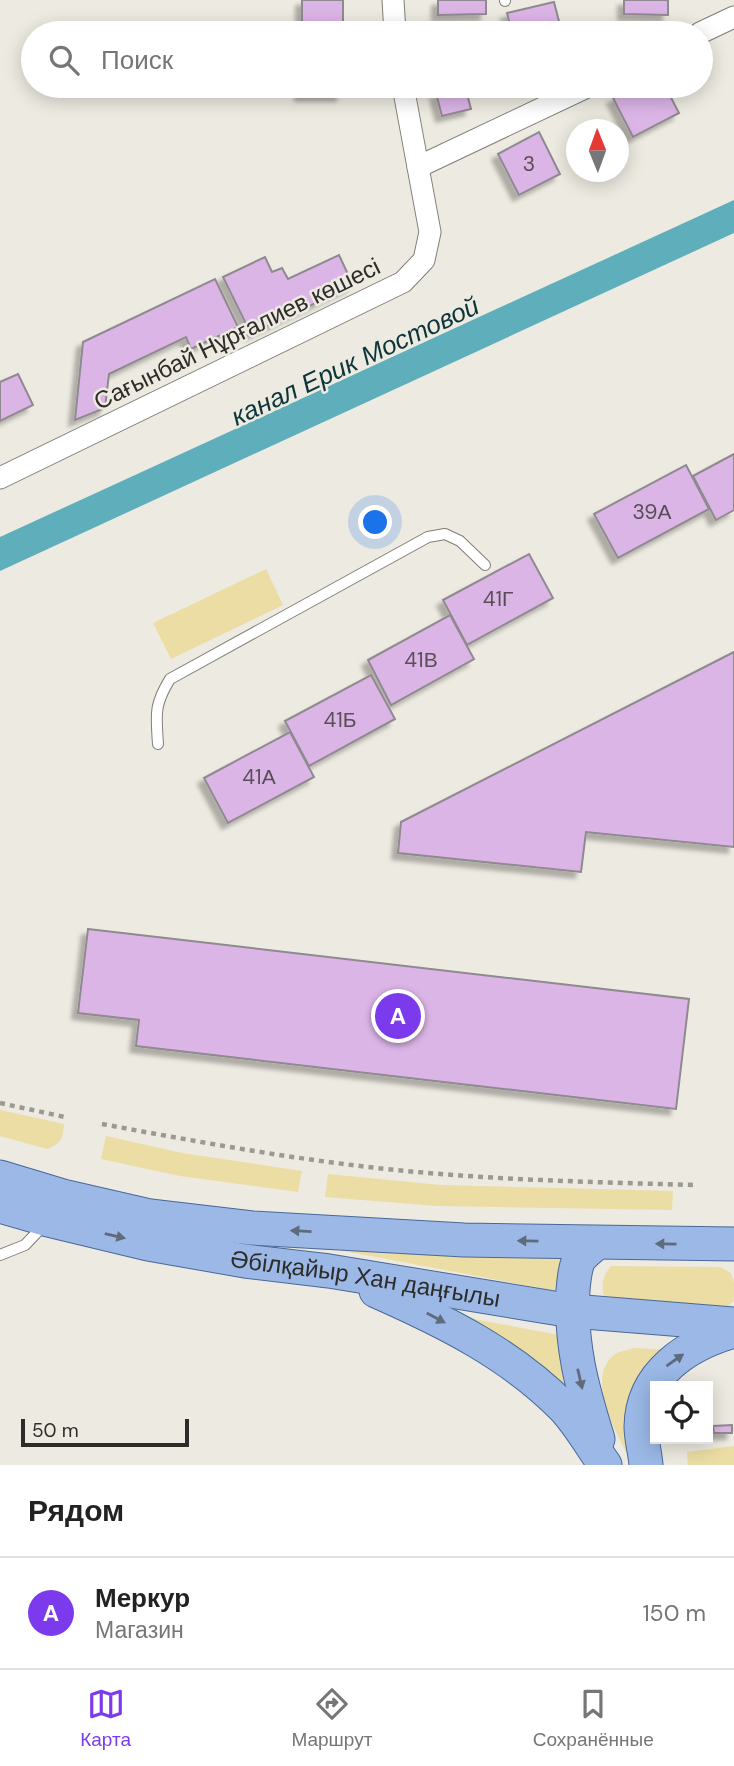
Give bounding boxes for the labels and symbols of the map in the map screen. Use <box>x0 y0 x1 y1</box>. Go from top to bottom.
north arrow <box>566 119 629 182</box>
house number: 3 <box>523 150 535 178</box>
street label: Сағынбай Нұрғалиев көшесі <box>88 251 385 417</box>
water label: канал Ерик Мостовой <box>225 289 485 433</box>
house number: 39А <box>633 498 672 526</box>
your location <box>358 505 392 539</box>
house number: 41Г <box>483 585 513 613</box>
house number: 41В <box>404 646 438 674</box>
house number: 41Б <box>323 706 357 734</box>
house number: 41А <box>242 763 276 791</box>
pin: A <box>375 990 421 1042</box>
one-way arrow <box>289 1225 311 1236</box>
one-way arrow <box>104 1230 126 1241</box>
one-way arrow <box>517 1235 539 1247</box>
one-way arrow <box>655 1238 677 1250</box>
street label: Әбілқайыр Хан даңғылы <box>228 1243 503 1314</box>
one-way arrow <box>426 1312 446 1324</box>
one-way arrow <box>666 1353 685 1367</box>
one-way arrow <box>575 1368 586 1390</box>
scale bar <box>21 1416 189 1448</box>

